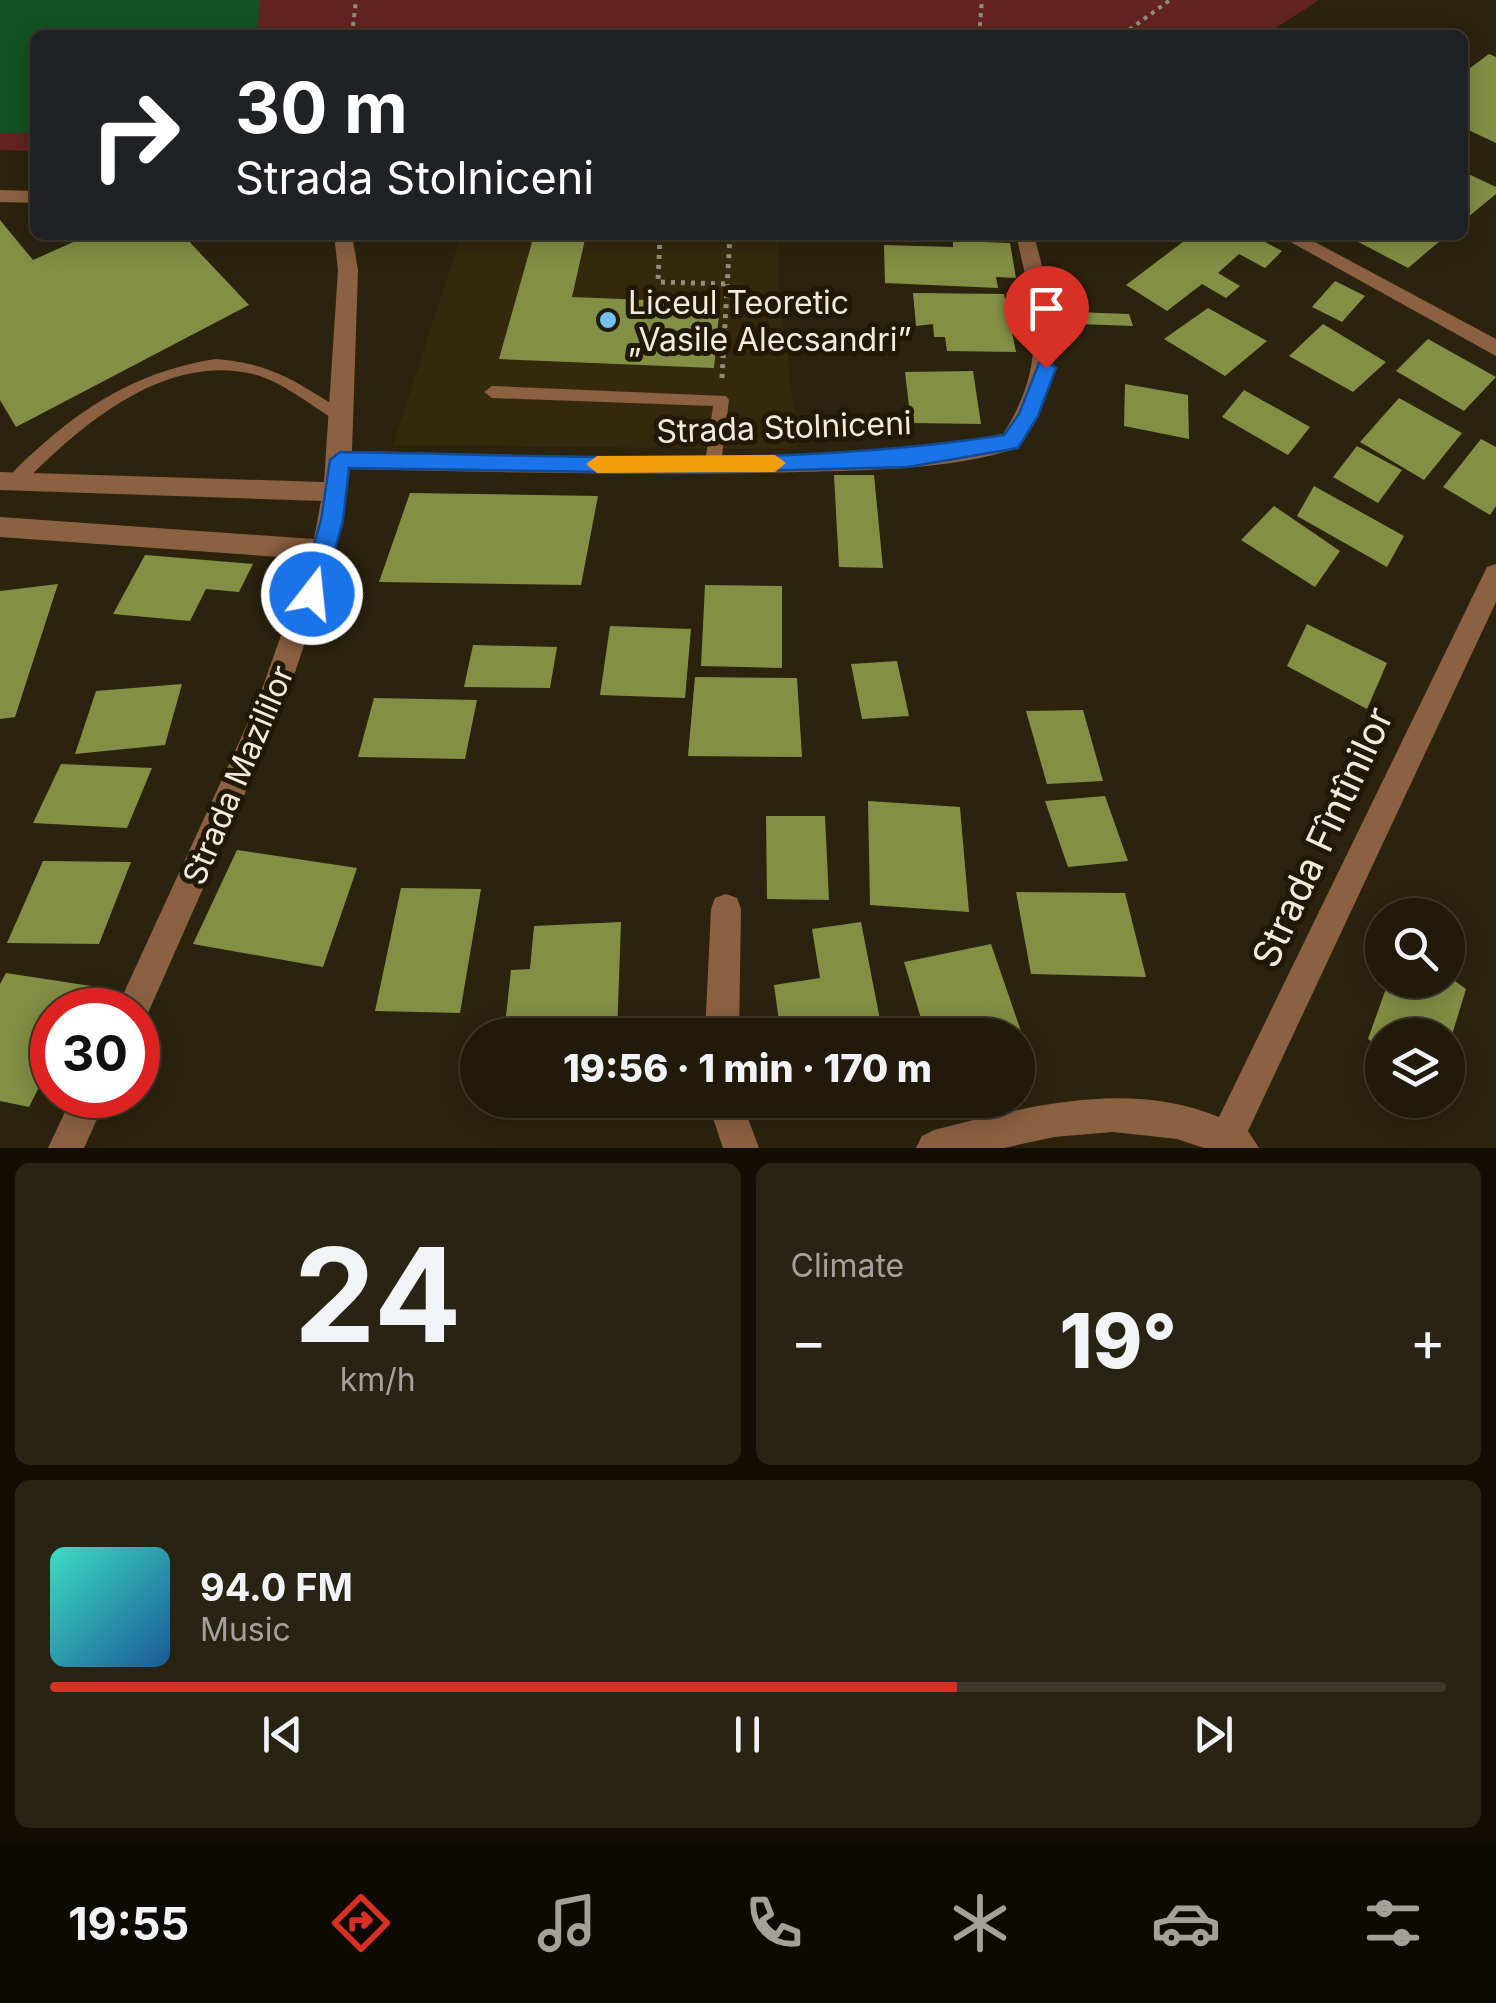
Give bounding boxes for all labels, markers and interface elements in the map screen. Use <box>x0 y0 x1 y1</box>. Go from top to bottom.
text: 30 m <box>235 65 408 150</box>
icon: right <box>70 70 200 200</box>
text: Strada Stolniceni <box>235 150 594 205</box>
pin <box>1004 266 1089 369</box>
icon: arrive <box>1019 281 1074 336</box>
place label: Liceul Teoretic „Vasile Alecsandri” <box>628 283 912 359</box>
marker: Liceul Teoretic „Vasile Alecsandri” <box>597 309 619 331</box>
street label: Strada Stolniceni <box>656 403 912 451</box>
position arrow <box>260 542 364 646</box>
street label: Strada Mazililor <box>174 660 302 890</box>
street label: Strada Fîntînilor <box>1242 700 1402 974</box>
map controls <box>1365 898 1465 1118</box>
button: search <box>1365 898 1465 998</box>
speed limit sign: 30 <box>30 988 160 1118</box>
button: layers <box>1365 1018 1465 1118</box>
text: 19:56 · 1 min · 170 m <box>563 1045 932 1091</box>
text: 24 <box>294 1216 462 1373</box>
text: Climate <box>791 1246 904 1285</box>
text: 19° <box>1060 1295 1177 1386</box>
text: − <box>791 1308 827 1374</box>
text: + <box>1410 1308 1446 1374</box>
text: km/h <box>340 1360 416 1399</box>
text: 94.0 FM <box>200 1564 353 1610</box>
text: Music <box>200 1610 291 1649</box>
icon: previous <box>255 1707 310 1762</box>
icon: pause <box>720 1707 775 1762</box>
icon: next <box>1186 1707 1241 1762</box>
icon: directions <box>326 1888 396 1958</box>
icon: music <box>532 1888 602 1958</box>
icon: phone <box>739 1888 809 1958</box>
icon: climate <box>945 1888 1015 1958</box>
icon: car <box>1151 1888 1221 1958</box>
icon: filters <box>1358 1888 1428 1958</box>
text: 19:55 <box>68 1896 189 1951</box>

